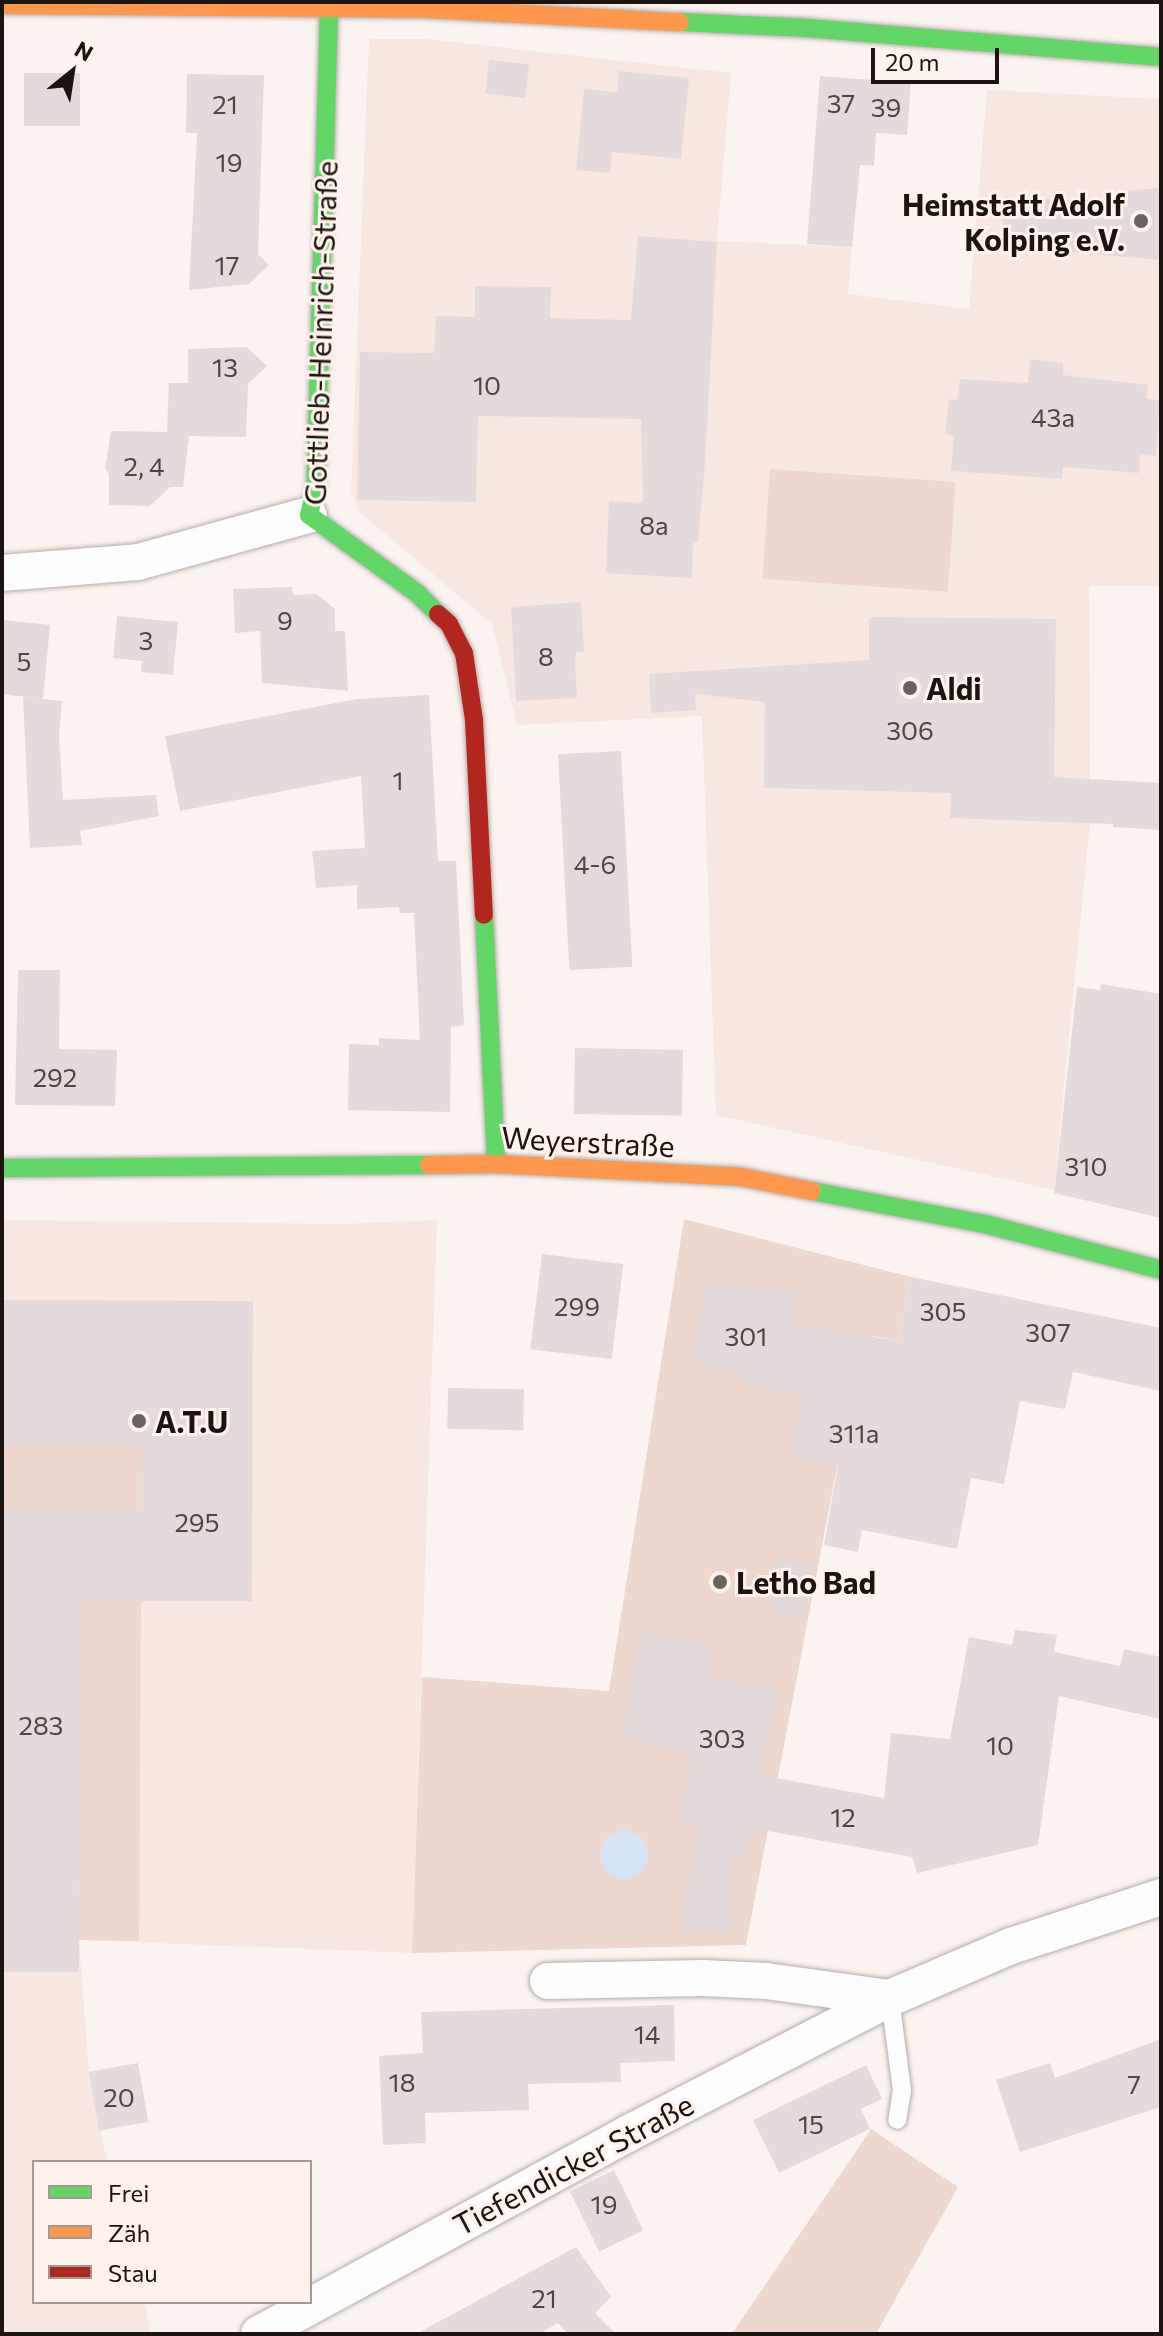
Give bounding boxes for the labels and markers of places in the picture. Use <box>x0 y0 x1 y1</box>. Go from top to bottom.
place label: Heimstatt Adolf Kolping e.V. <box>902 186 1125 256</box>
marker: Heimstatt Adolf Kolping e.V. <box>1132 212 1150 230</box>
place label: Aldi <box>926 670 982 706</box>
marker: Aldi <box>901 679 919 697</box>
place label: A.T.U <box>155 1403 228 1439</box>
marker: A.T.U <box>130 1412 148 1430</box>
place label: Letho Bad <box>736 1564 876 1600</box>
marker: Letho Bad <box>711 1573 729 1591</box>

